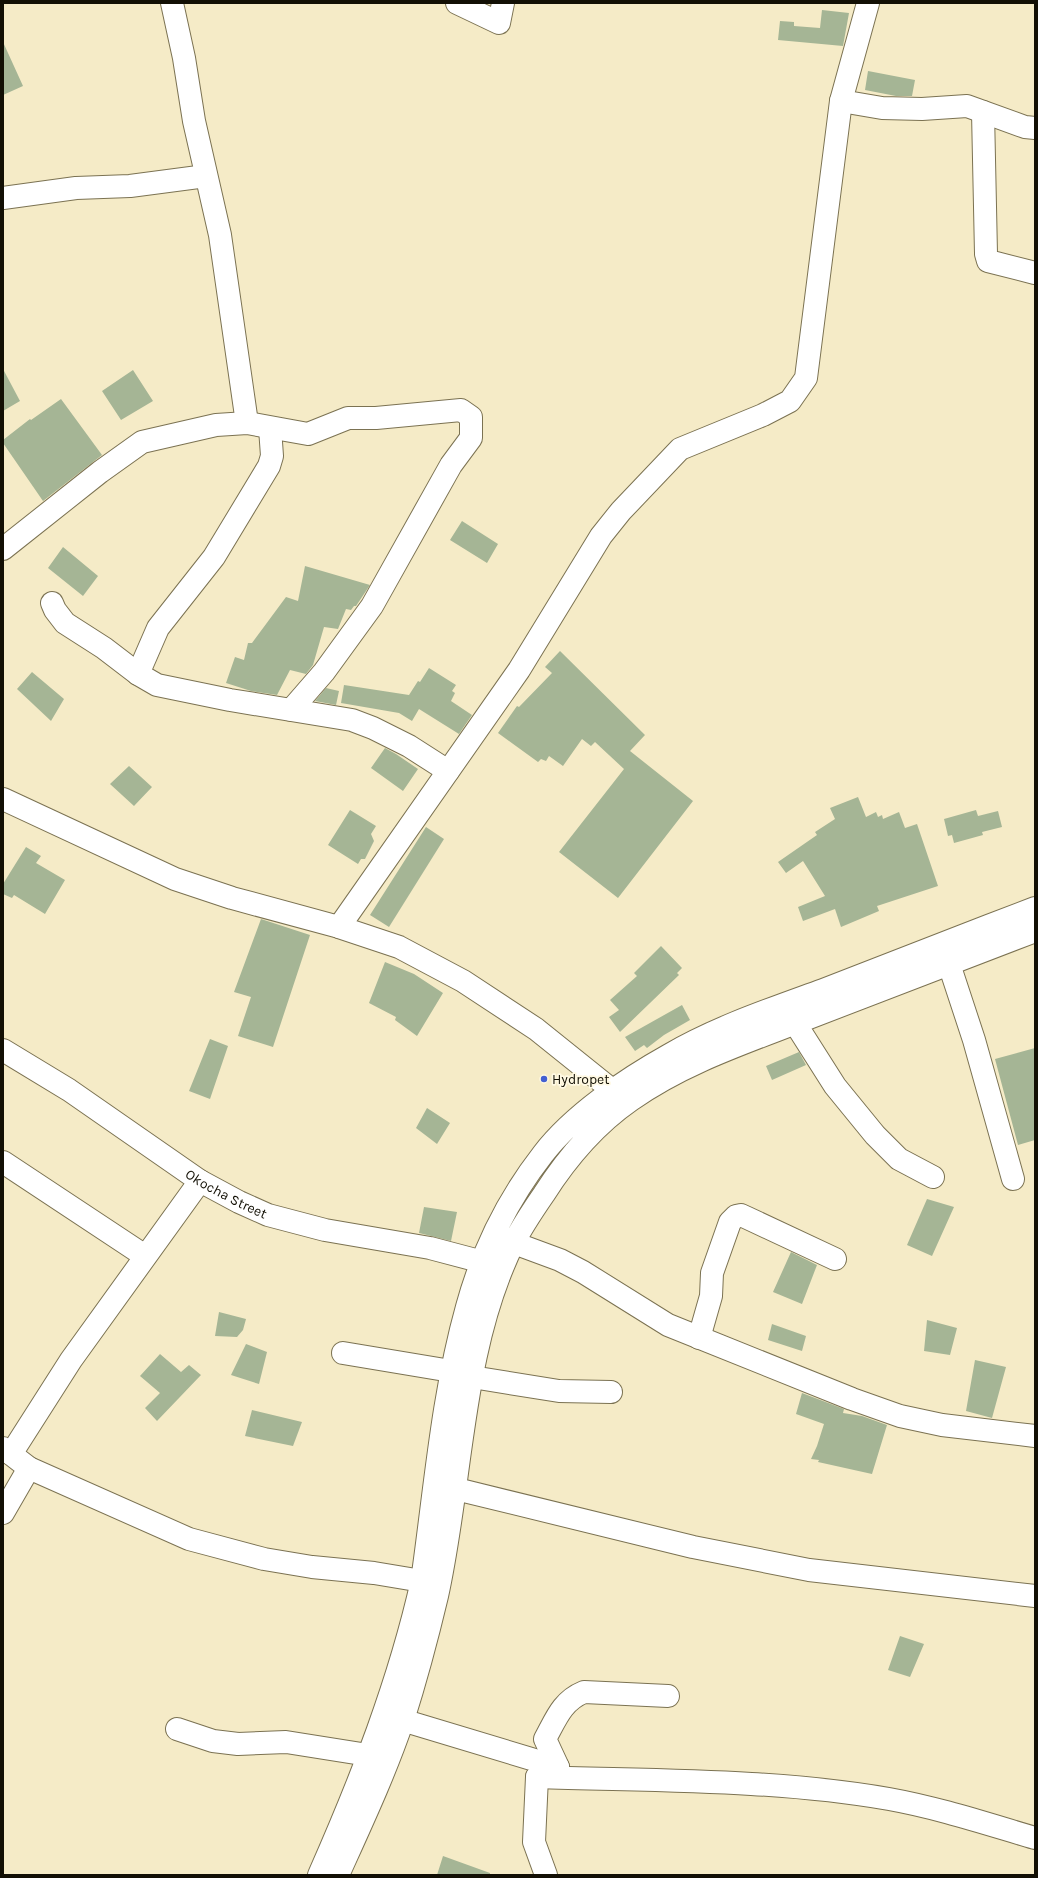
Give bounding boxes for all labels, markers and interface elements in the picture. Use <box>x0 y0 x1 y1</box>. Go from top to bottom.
place label: Hydropet <box>552 1071 610 1088</box>
marker: Hydropet <box>539 1074 549 1084</box>
street label: Okocha Street <box>182 1166 270 1222</box>

